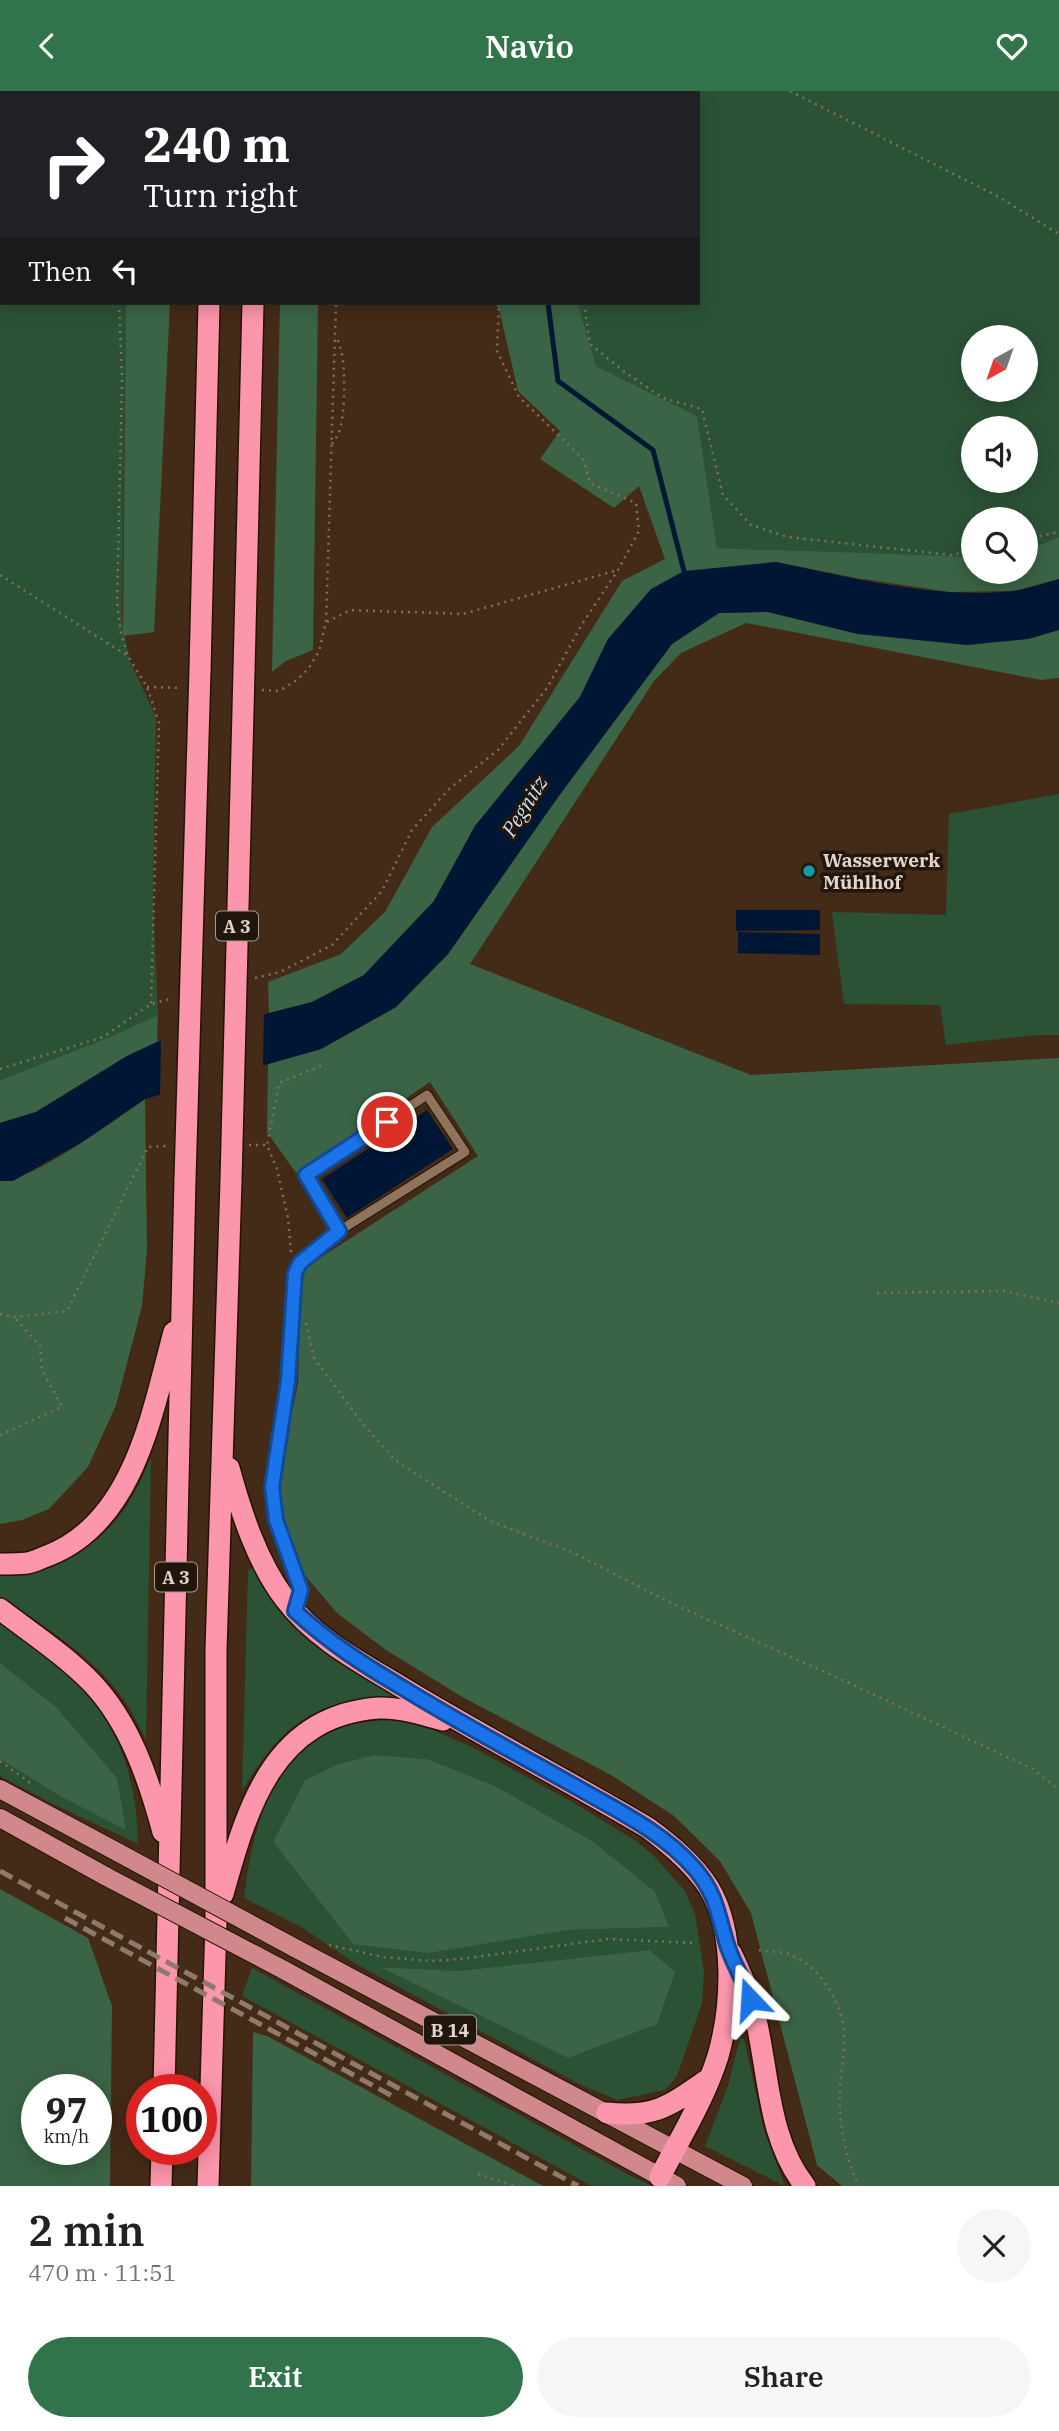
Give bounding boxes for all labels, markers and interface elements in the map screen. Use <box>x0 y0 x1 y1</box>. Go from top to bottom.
text: Navio <box>485 25 574 67</box>
icon: back <box>28 27 66 65</box>
icon: heart <box>993 27 1031 65</box>
text: 240 m <box>143 112 290 175</box>
icon: right <box>28 119 119 210</box>
text: Turn right <box>143 174 298 216</box>
icon: left <box>106 252 144 290</box>
text: Then <box>28 254 92 288</box>
north arrow <box>961 325 1038 403</box>
map controls <box>961 325 1038 584</box>
button: sound <box>961 416 1038 493</box>
button: search <box>961 507 1038 584</box>
water label: Pegnitz <box>494 770 554 842</box>
place label: Wasserwerk Mühlhof <box>823 848 940 894</box>
marker: Wasserwerk Mühlhof <box>801 863 817 879</box>
road number: A 3 <box>216 911 258 941</box>
pin <box>357 1092 417 1152</box>
icon: arrive <box>368 1103 406 1141</box>
road number: A 3 <box>155 1562 197 1591</box>
position arrow <box>713 1962 787 2036</box>
road number: B 14 <box>424 2015 476 2045</box>
speed limit sign: 100 <box>126 2074 217 2165</box>
text: 97 <box>45 2087 88 2133</box>
text: km/h <box>44 2125 89 2148</box>
text: 2 min <box>28 2203 145 2258</box>
button: close <box>957 2209 1031 2283</box>
text: 470 m · 11:51 <box>28 2257 177 2287</box>
button: Exit <box>28 2337 523 2417</box>
button: Share <box>537 2337 1031 2417</box>

